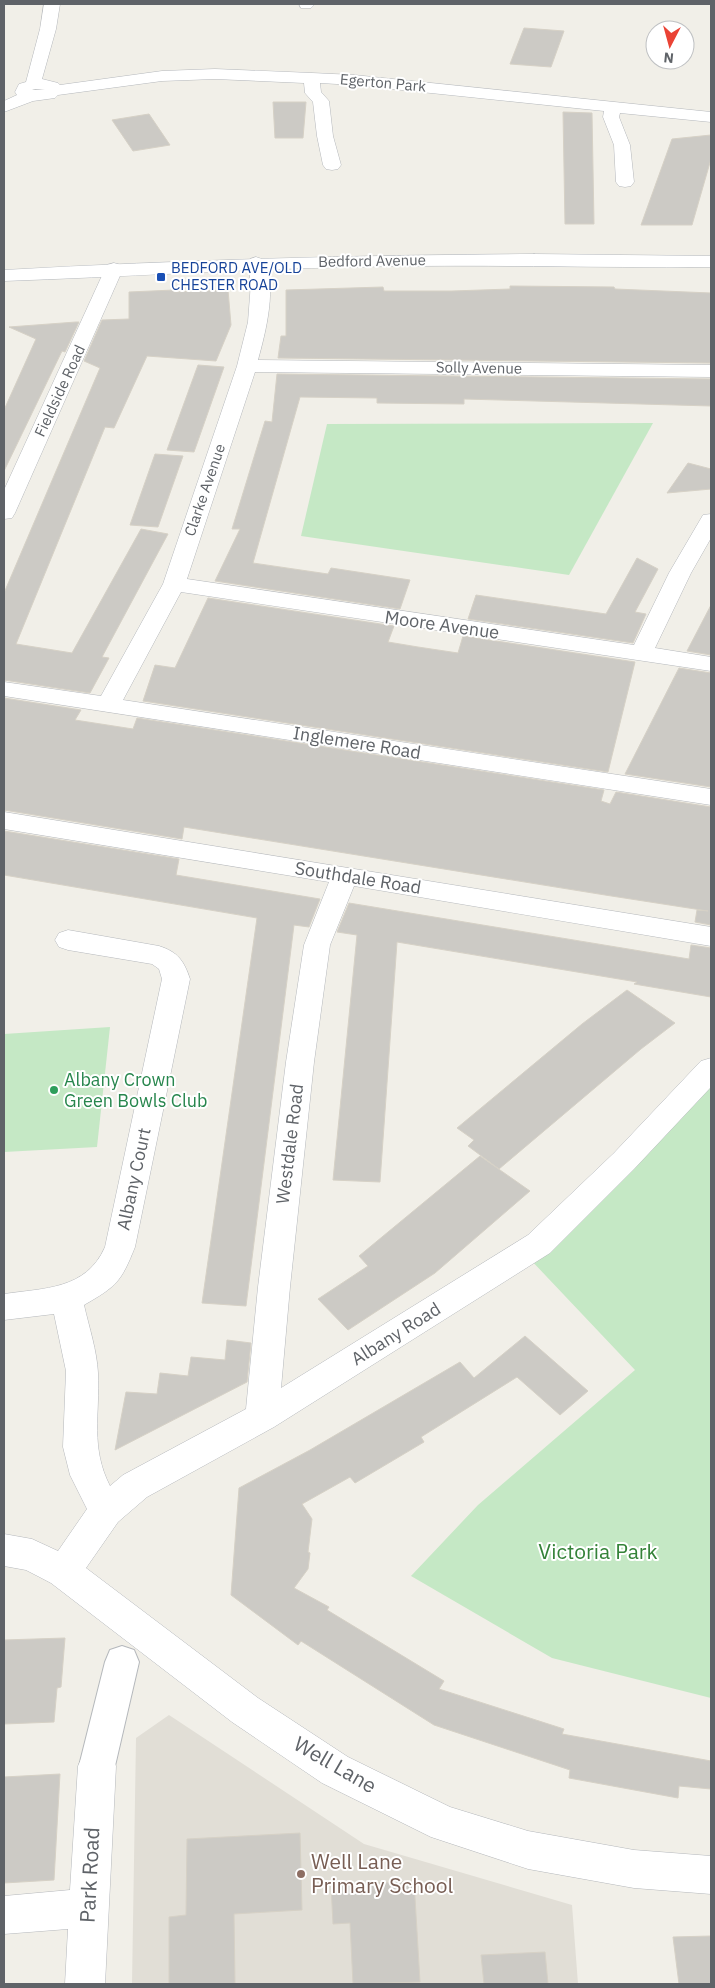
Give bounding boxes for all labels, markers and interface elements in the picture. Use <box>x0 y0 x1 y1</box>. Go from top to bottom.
north arrow <box>645 20 695 70</box>
text: N <box>663 48 675 67</box>
street label: Egerton Park <box>339 69 427 96</box>
street label: Bedford Avenue <box>318 250 426 271</box>
place label: BEDFORD AVE/OLD CHESTER ROAD <box>171 258 302 294</box>
marker: BEDFORD AVE/OLD CHESTER ROAD <box>155 271 167 283</box>
street label: Fieldside Road <box>30 342 89 440</box>
street label: Solly Avenue <box>436 357 522 378</box>
street label: Clarke Avenue <box>180 441 229 539</box>
street label: Moore Avenue <box>383 605 501 644</box>
street label: Inglemere Road <box>291 721 423 764</box>
street label: Southdale Road <box>293 856 423 899</box>
place label: Albany Crown Green Bowls Club <box>64 1068 207 1112</box>
street label: Westdale Road <box>271 1082 308 1205</box>
marker: Albany Crown Green Bowls Club <box>48 1084 60 1096</box>
street label: Albany Court <box>111 1126 156 1232</box>
street label: Albany Road <box>347 1297 445 1370</box>
park label: Victoria Park <box>538 1537 658 1565</box>
street label: Well Lane <box>289 1729 382 1799</box>
street label: Park Road <box>73 1826 105 1923</box>
place label: Well Lane Primary School <box>311 1847 454 1899</box>
marker: Well Lane Primary School <box>295 1868 307 1880</box>

